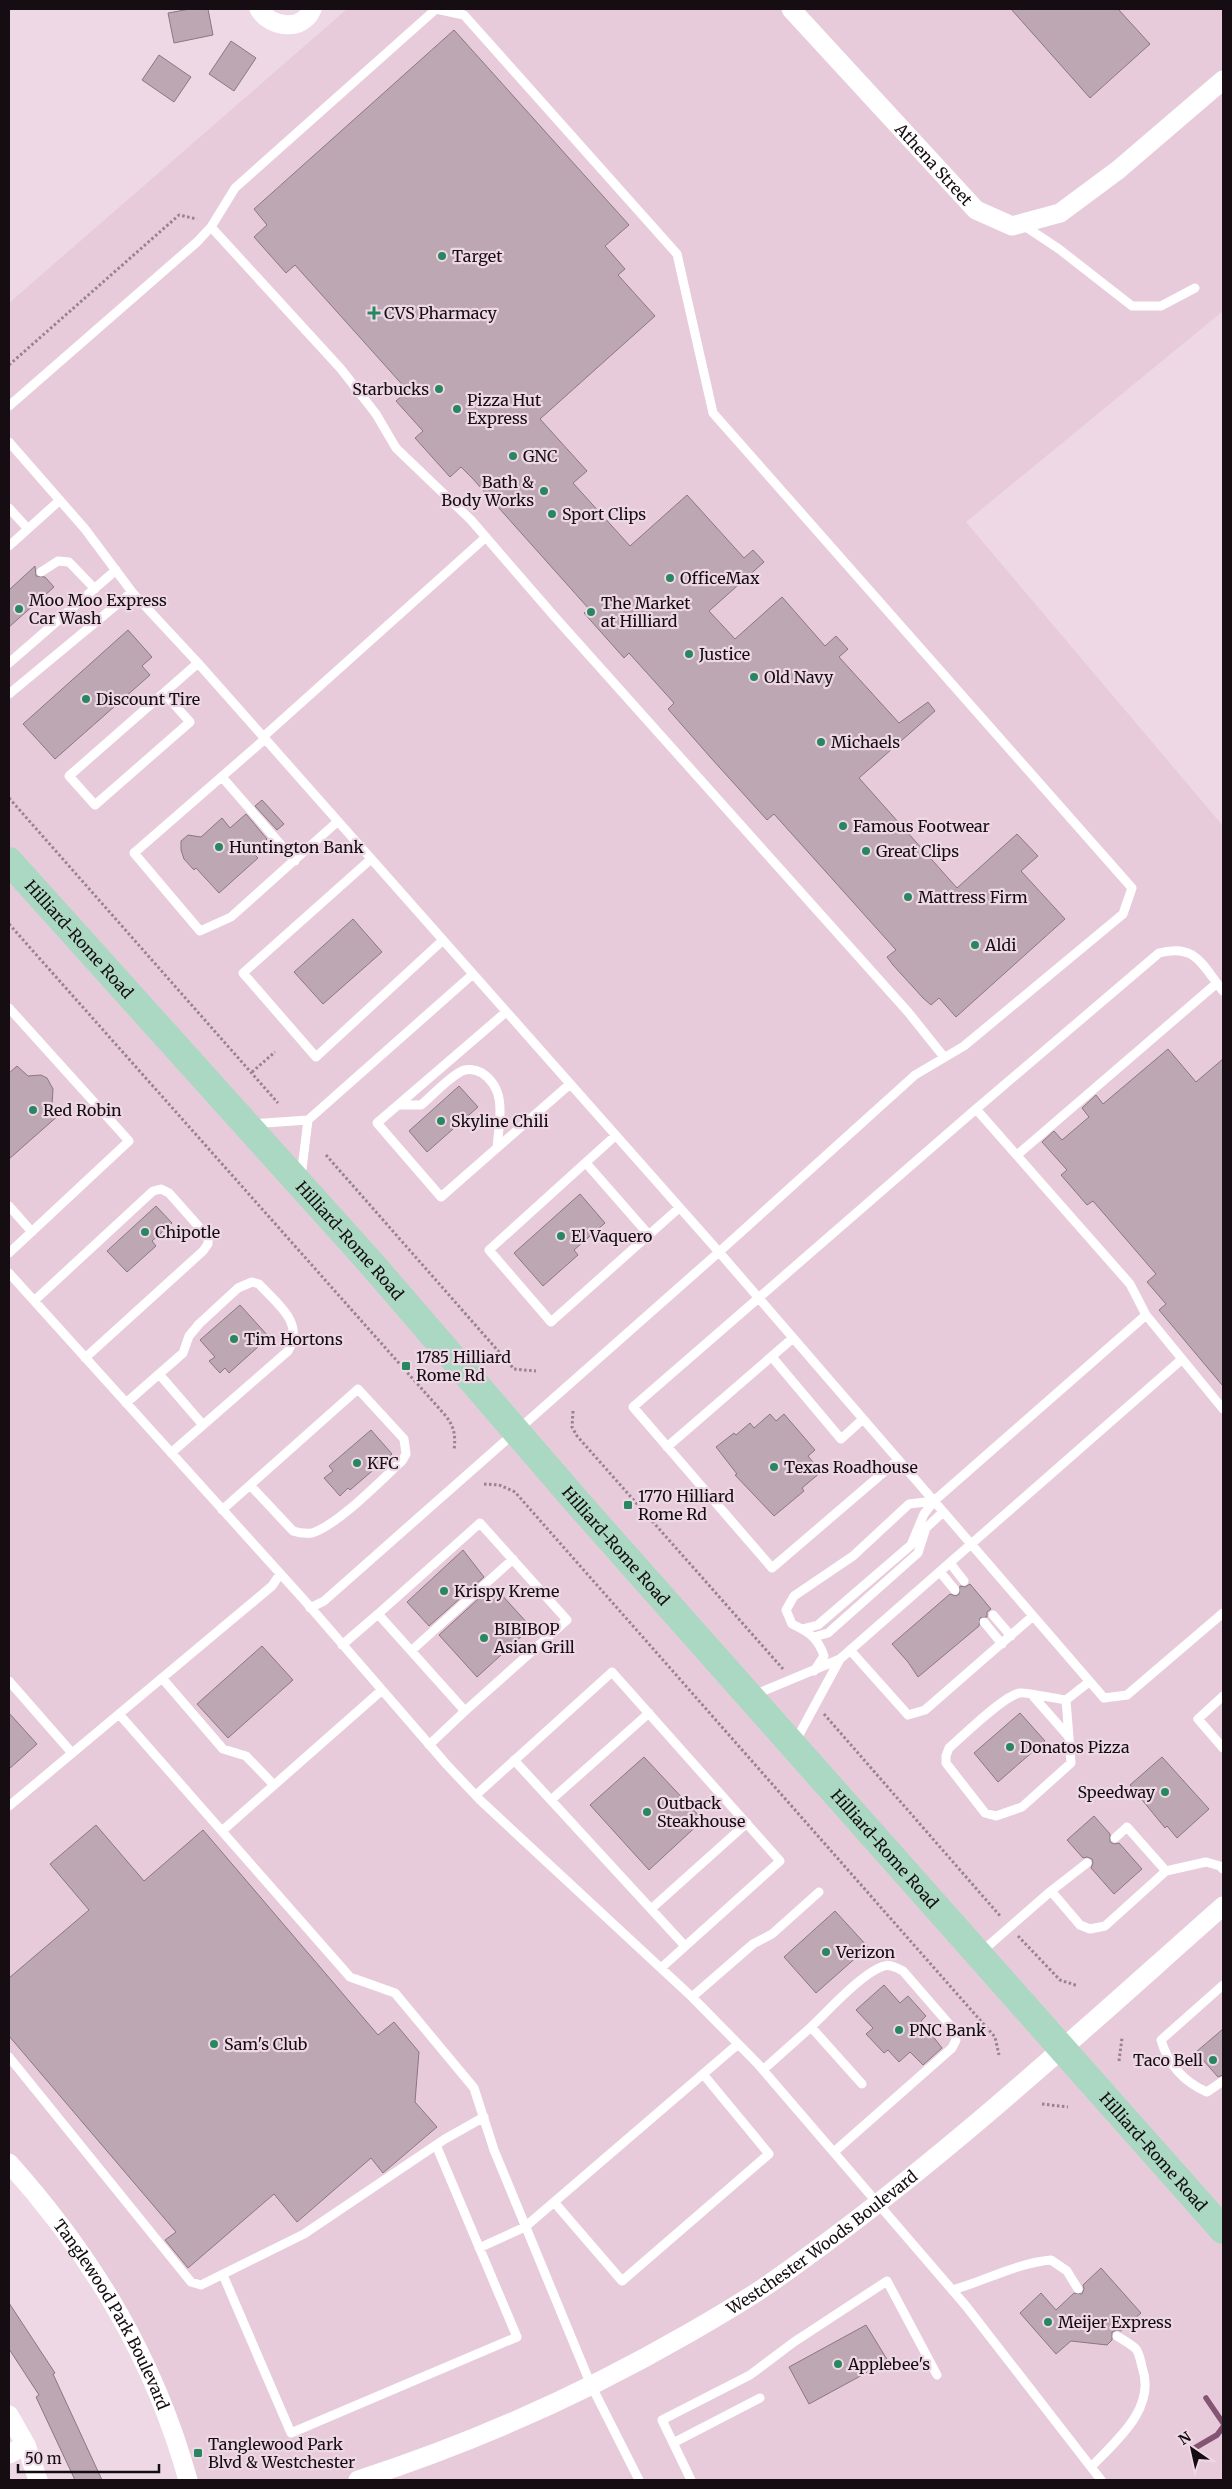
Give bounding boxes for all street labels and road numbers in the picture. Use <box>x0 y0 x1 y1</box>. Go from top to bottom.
street label: Athena Street <box>890 118 977 210</box>
street label: Hilliard-Rome Road <box>21 876 138 1003</box>
street label: Hilliard-Rome Road <box>292 1177 408 1304</box>
street label: Hilliard-Rome Road <box>558 1482 674 1610</box>
street label: Hilliard-Rome Road <box>827 1785 943 1913</box>
street label: Hilliard-Rome Road <box>1095 2088 1212 2215</box>
street label: Westchester Woods Boulevard <box>722 2166 922 2319</box>
street label: Tanglewood Park Boulevard <box>49 2215 174 2413</box>

